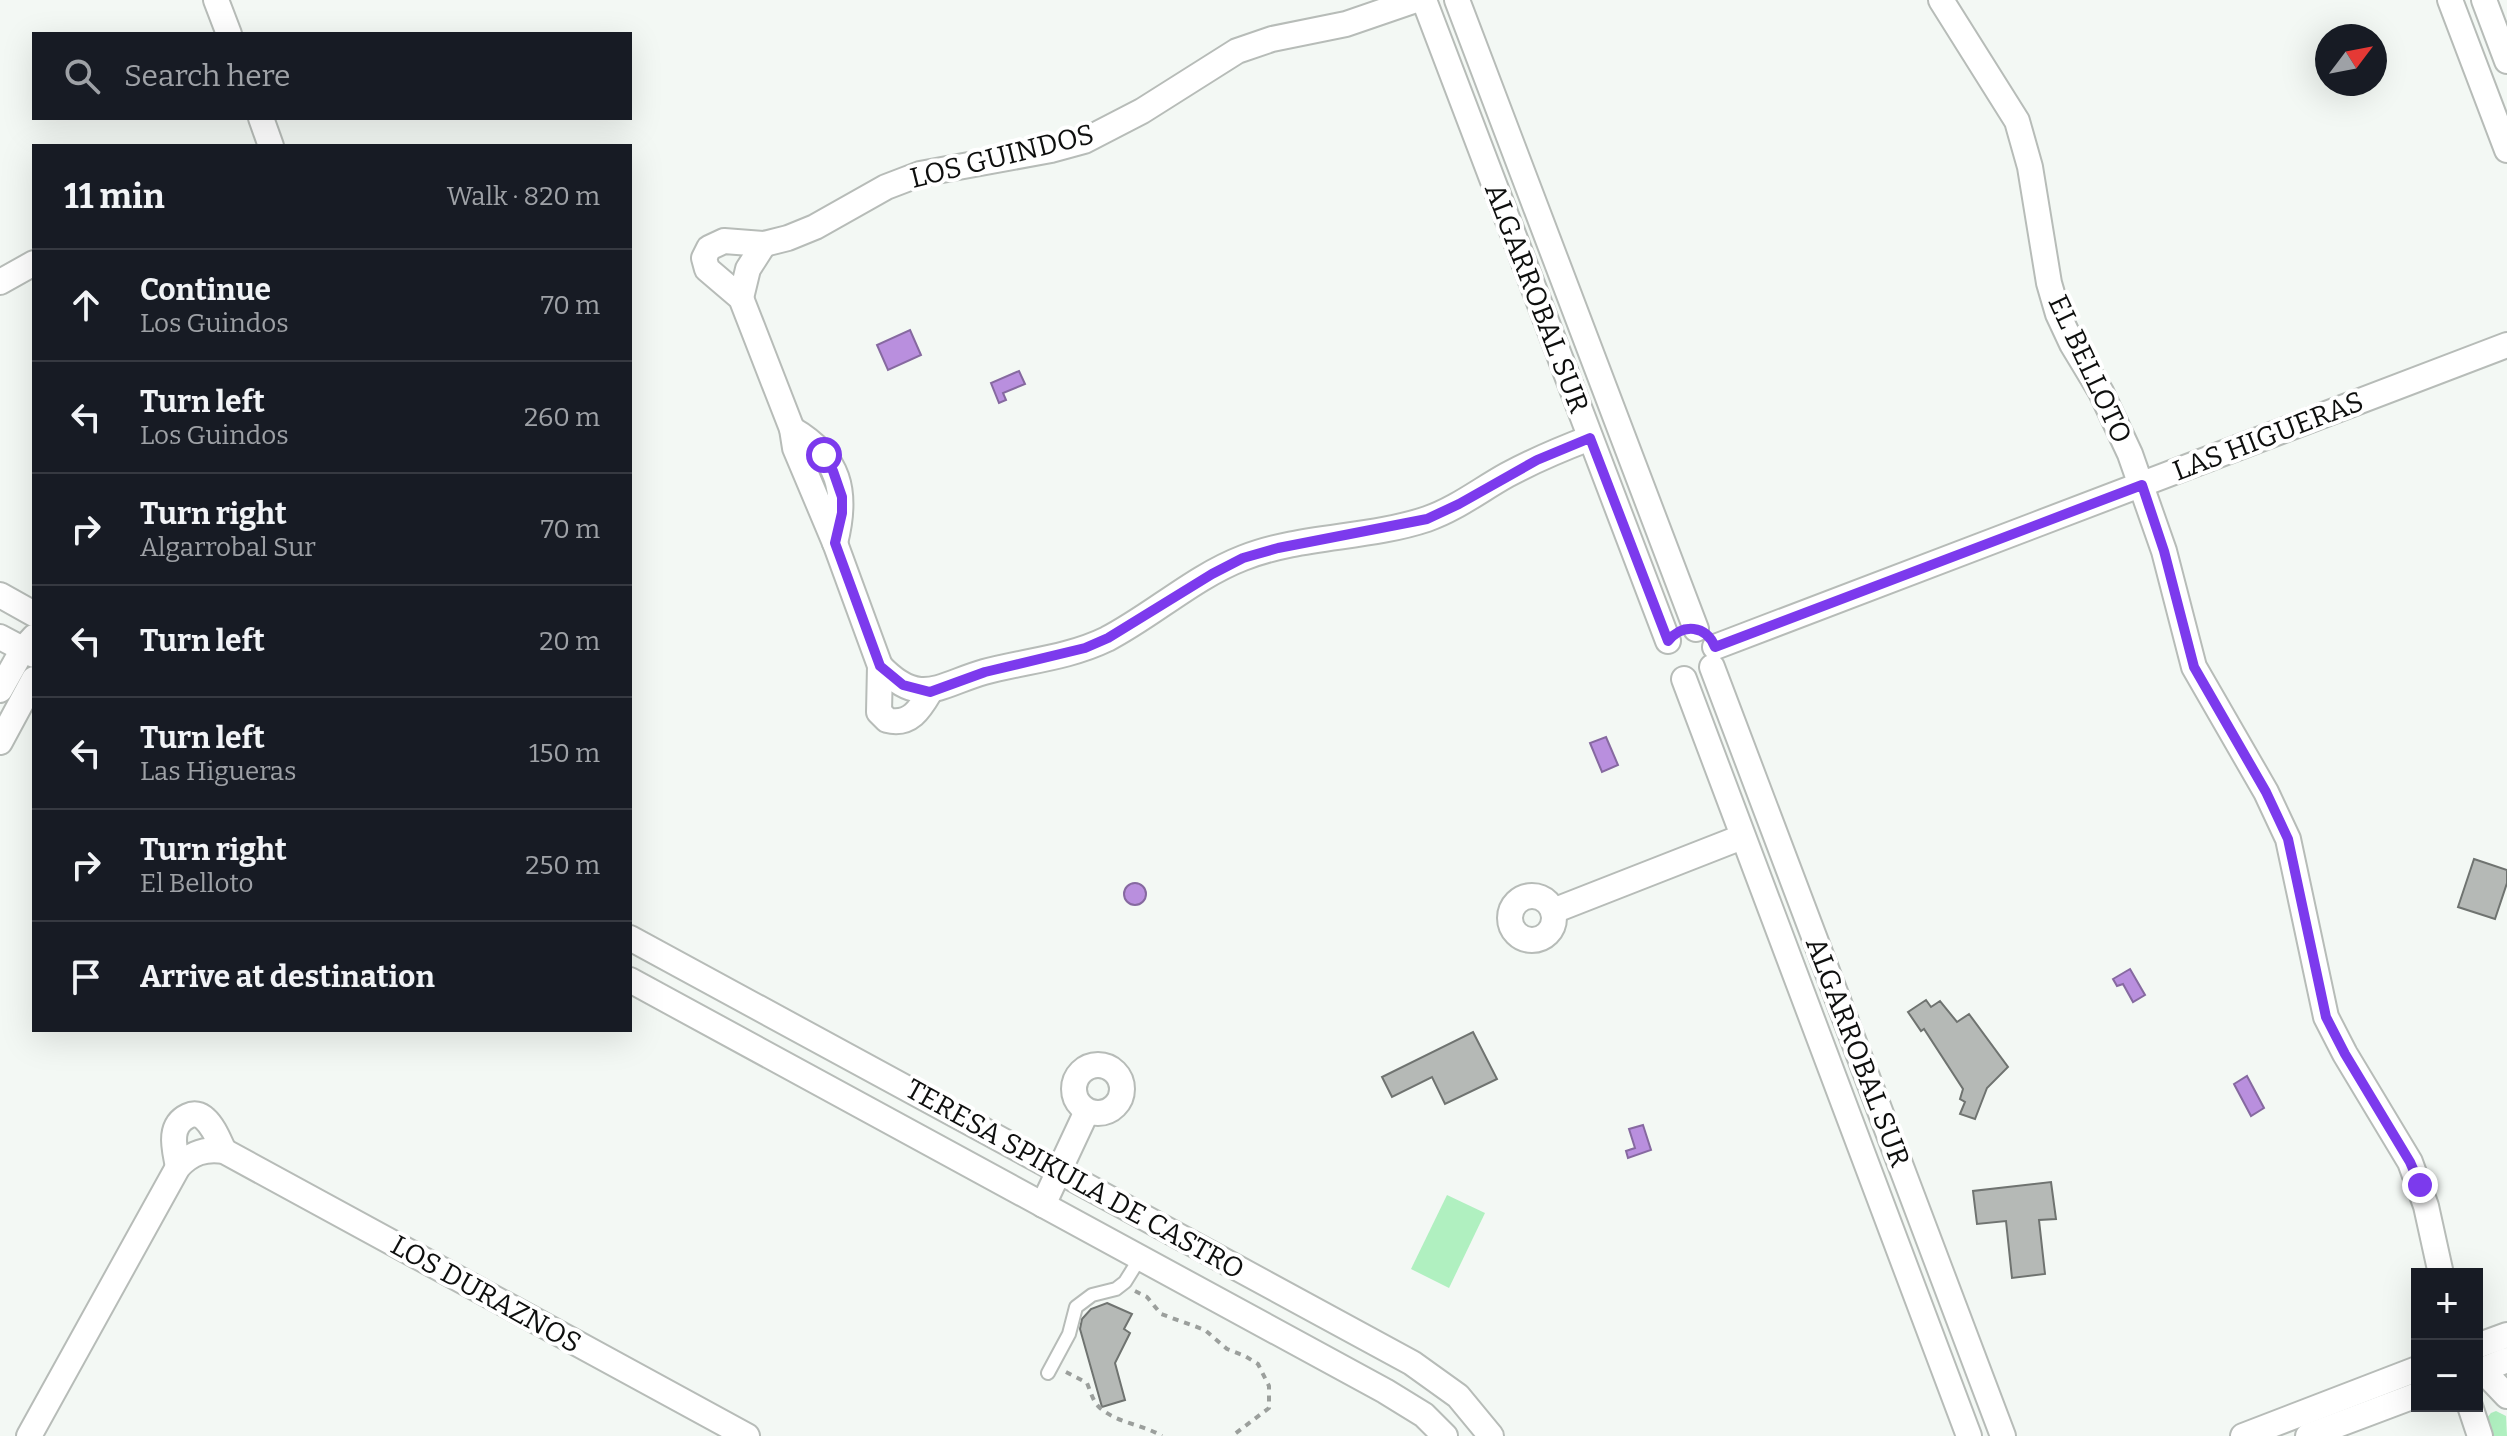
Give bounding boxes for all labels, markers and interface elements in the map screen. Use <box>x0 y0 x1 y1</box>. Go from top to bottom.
north arrow <box>2315 24 2387 96</box>
search box <box>32 32 632 120</box>
icon: search <box>60 54 104 98</box>
text: Search here <box>124 58 291 94</box>
street label: LOS GUINDOS <box>907 117 1097 195</box>
text: 11 min <box>64 176 165 217</box>
street label: ALGARROBAL SUR <box>1478 179 1596 417</box>
text: Walk · 820 m <box>447 181 600 212</box>
text: Continue <box>140 272 271 308</box>
icon: ahead <box>64 283 108 327</box>
text: 70 m <box>541 290 600 321</box>
street label: EL BELLOTO <box>2041 290 2139 448</box>
text: Los Guindos <box>140 308 289 339</box>
text: Turn left <box>140 384 265 420</box>
street label: LAS HIGUERAS <box>2168 385 2368 487</box>
icon: left <box>64 395 108 439</box>
text: 260 m <box>524 402 600 433</box>
text: Los Guindos <box>140 420 289 451</box>
route start <box>806 437 842 473</box>
text: Turn right <box>140 496 287 532</box>
icon: right <box>64 507 108 551</box>
text: 70 m <box>541 514 600 545</box>
text: Algarrobal Sur <box>140 532 316 563</box>
icon: left <box>64 619 108 663</box>
text: Turn left <box>140 623 265 659</box>
text: 20 m <box>539 626 600 657</box>
text: Turn left <box>140 720 265 756</box>
icon: left <box>64 731 108 775</box>
text: 150 m <box>529 738 600 769</box>
text: Las Higueras <box>140 756 297 787</box>
text: Turn right <box>140 832 287 868</box>
icon: right <box>64 843 108 887</box>
text: 250 m <box>525 850 600 881</box>
text: El Belloto <box>140 868 253 899</box>
street label: ALGARROBAL SUR <box>1799 933 1917 1171</box>
icon: arrive <box>64 955 108 999</box>
text: Arrive at destination <box>140 959 435 995</box>
street label: TERESA SPIKULA DE CASTRO <box>900 1072 1250 1286</box>
route end <box>2402 1167 2438 1203</box>
street label: LOS DURAZNOS <box>385 1228 587 1360</box>
map controls <box>2411 1268 2483 1412</box>
button: + <box>2411 1268 2483 1340</box>
button: − <box>2411 1340 2483 1412</box>

